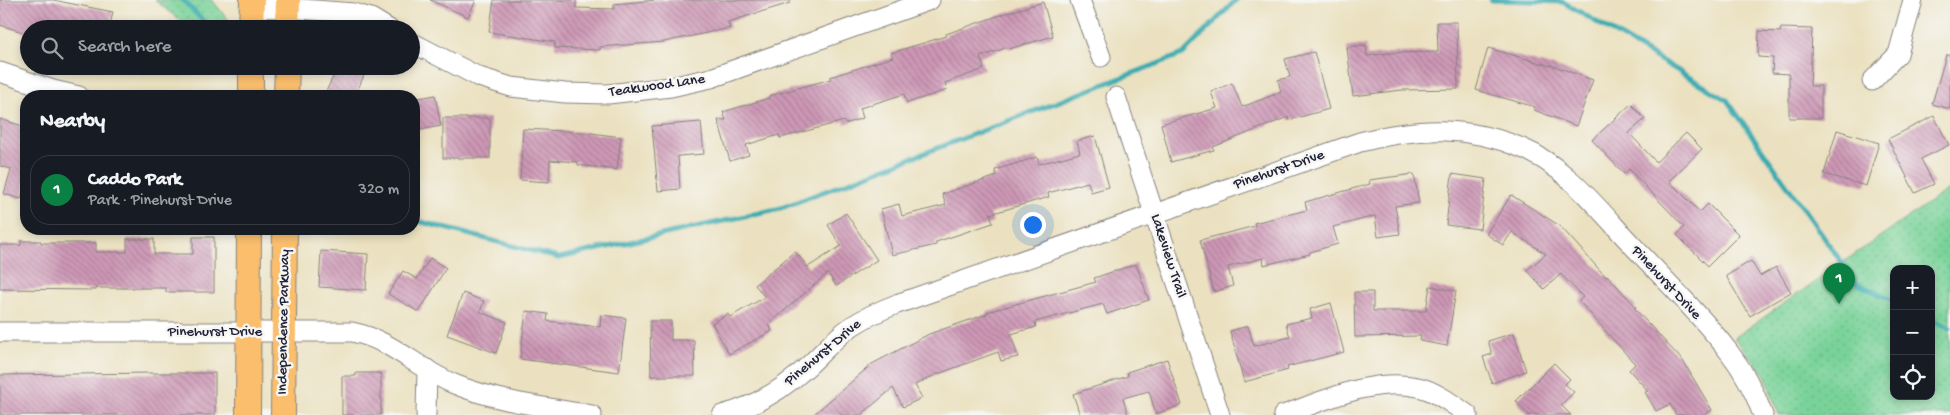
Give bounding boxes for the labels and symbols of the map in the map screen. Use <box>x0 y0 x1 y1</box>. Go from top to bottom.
street label: Teakwood Lane <box>607 70 706 102</box>
street label: Pinehurst Drive <box>1230 146 1327 194</box>
your location <box>1020 212 1046 238</box>
street label: Lakeview Trail <box>1146 212 1190 300</box>
street label: Pinehurst Drive <box>1626 241 1705 324</box>
street label: Independence Parkway <box>274 248 294 395</box>
pin: 1 <box>1823 263 1855 304</box>
street label: Pinehurst Drive <box>780 316 865 391</box>
street label: Pinehurst Drive <box>167 323 263 341</box>

